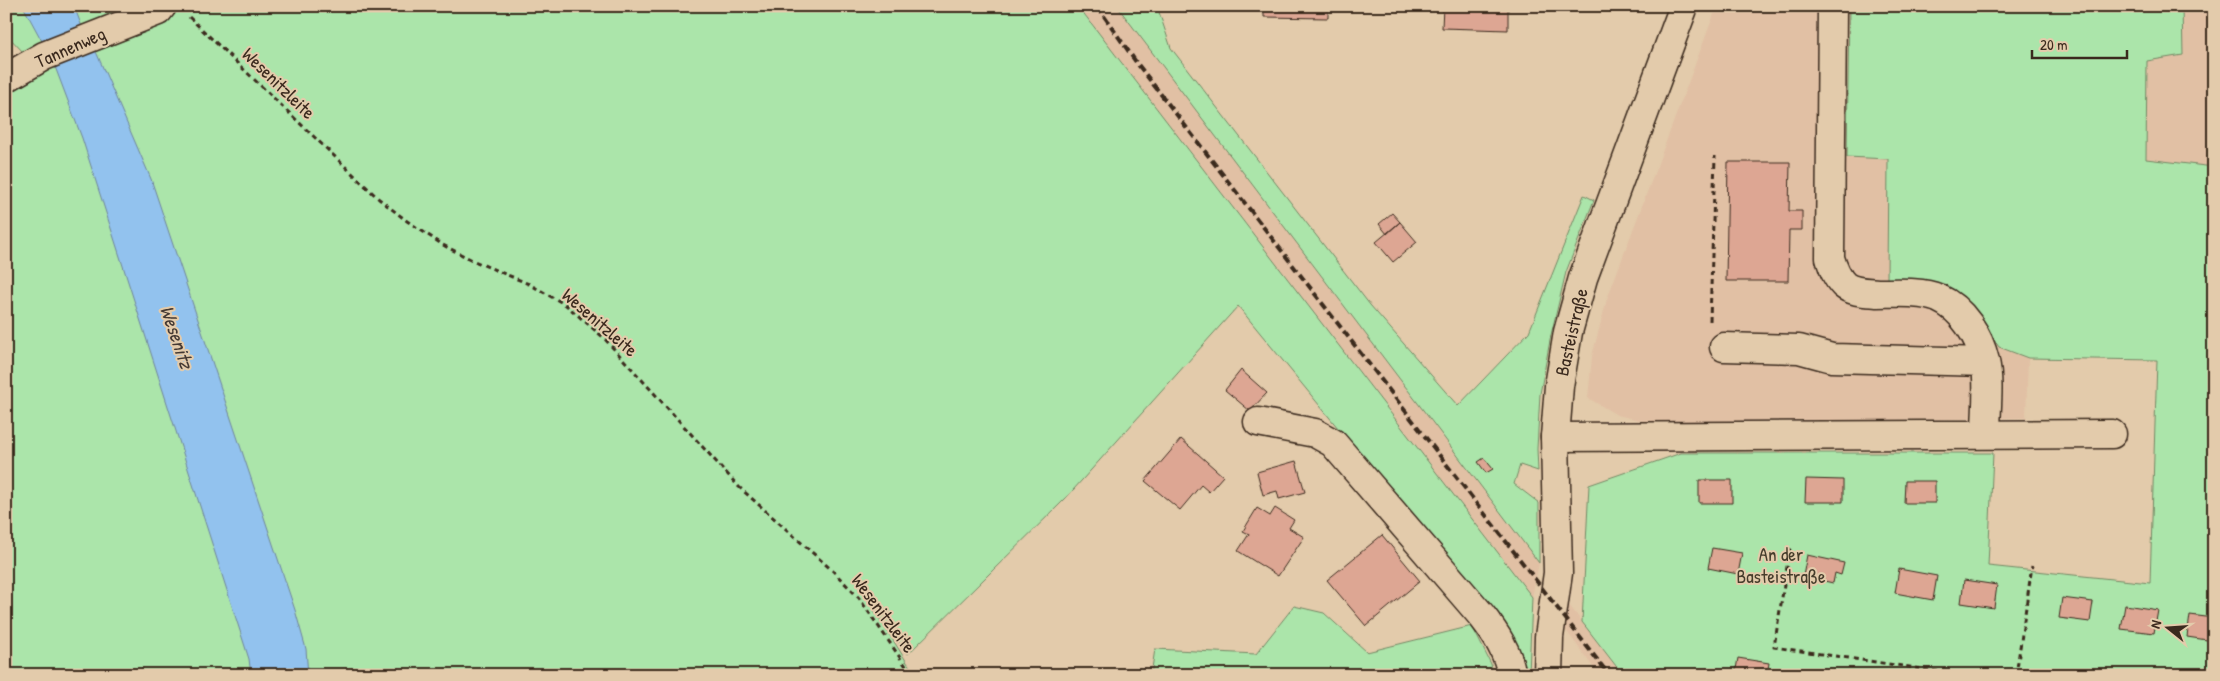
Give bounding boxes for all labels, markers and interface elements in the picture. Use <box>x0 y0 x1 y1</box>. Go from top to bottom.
street label: Tannenweg <box>31 20 109 74</box>
scale bar <box>2032 28 2128 60</box>
text: 20 m <box>2040 34 2067 55</box>
street label: Wesenitzleite <box>237 41 322 125</box>
street label: Wesenitzleite <box>557 282 644 362</box>
street label: Basteistraße <box>1548 285 1594 378</box>
water label: Wesenitz <box>154 302 201 373</box>
park label: An der Basteistraße <box>1737 541 1826 589</box>
street label: Wesenitzleite <box>846 568 923 658</box>
north arrow <box>2142 604 2192 654</box>
text: N <box>2145 617 2165 630</box>

